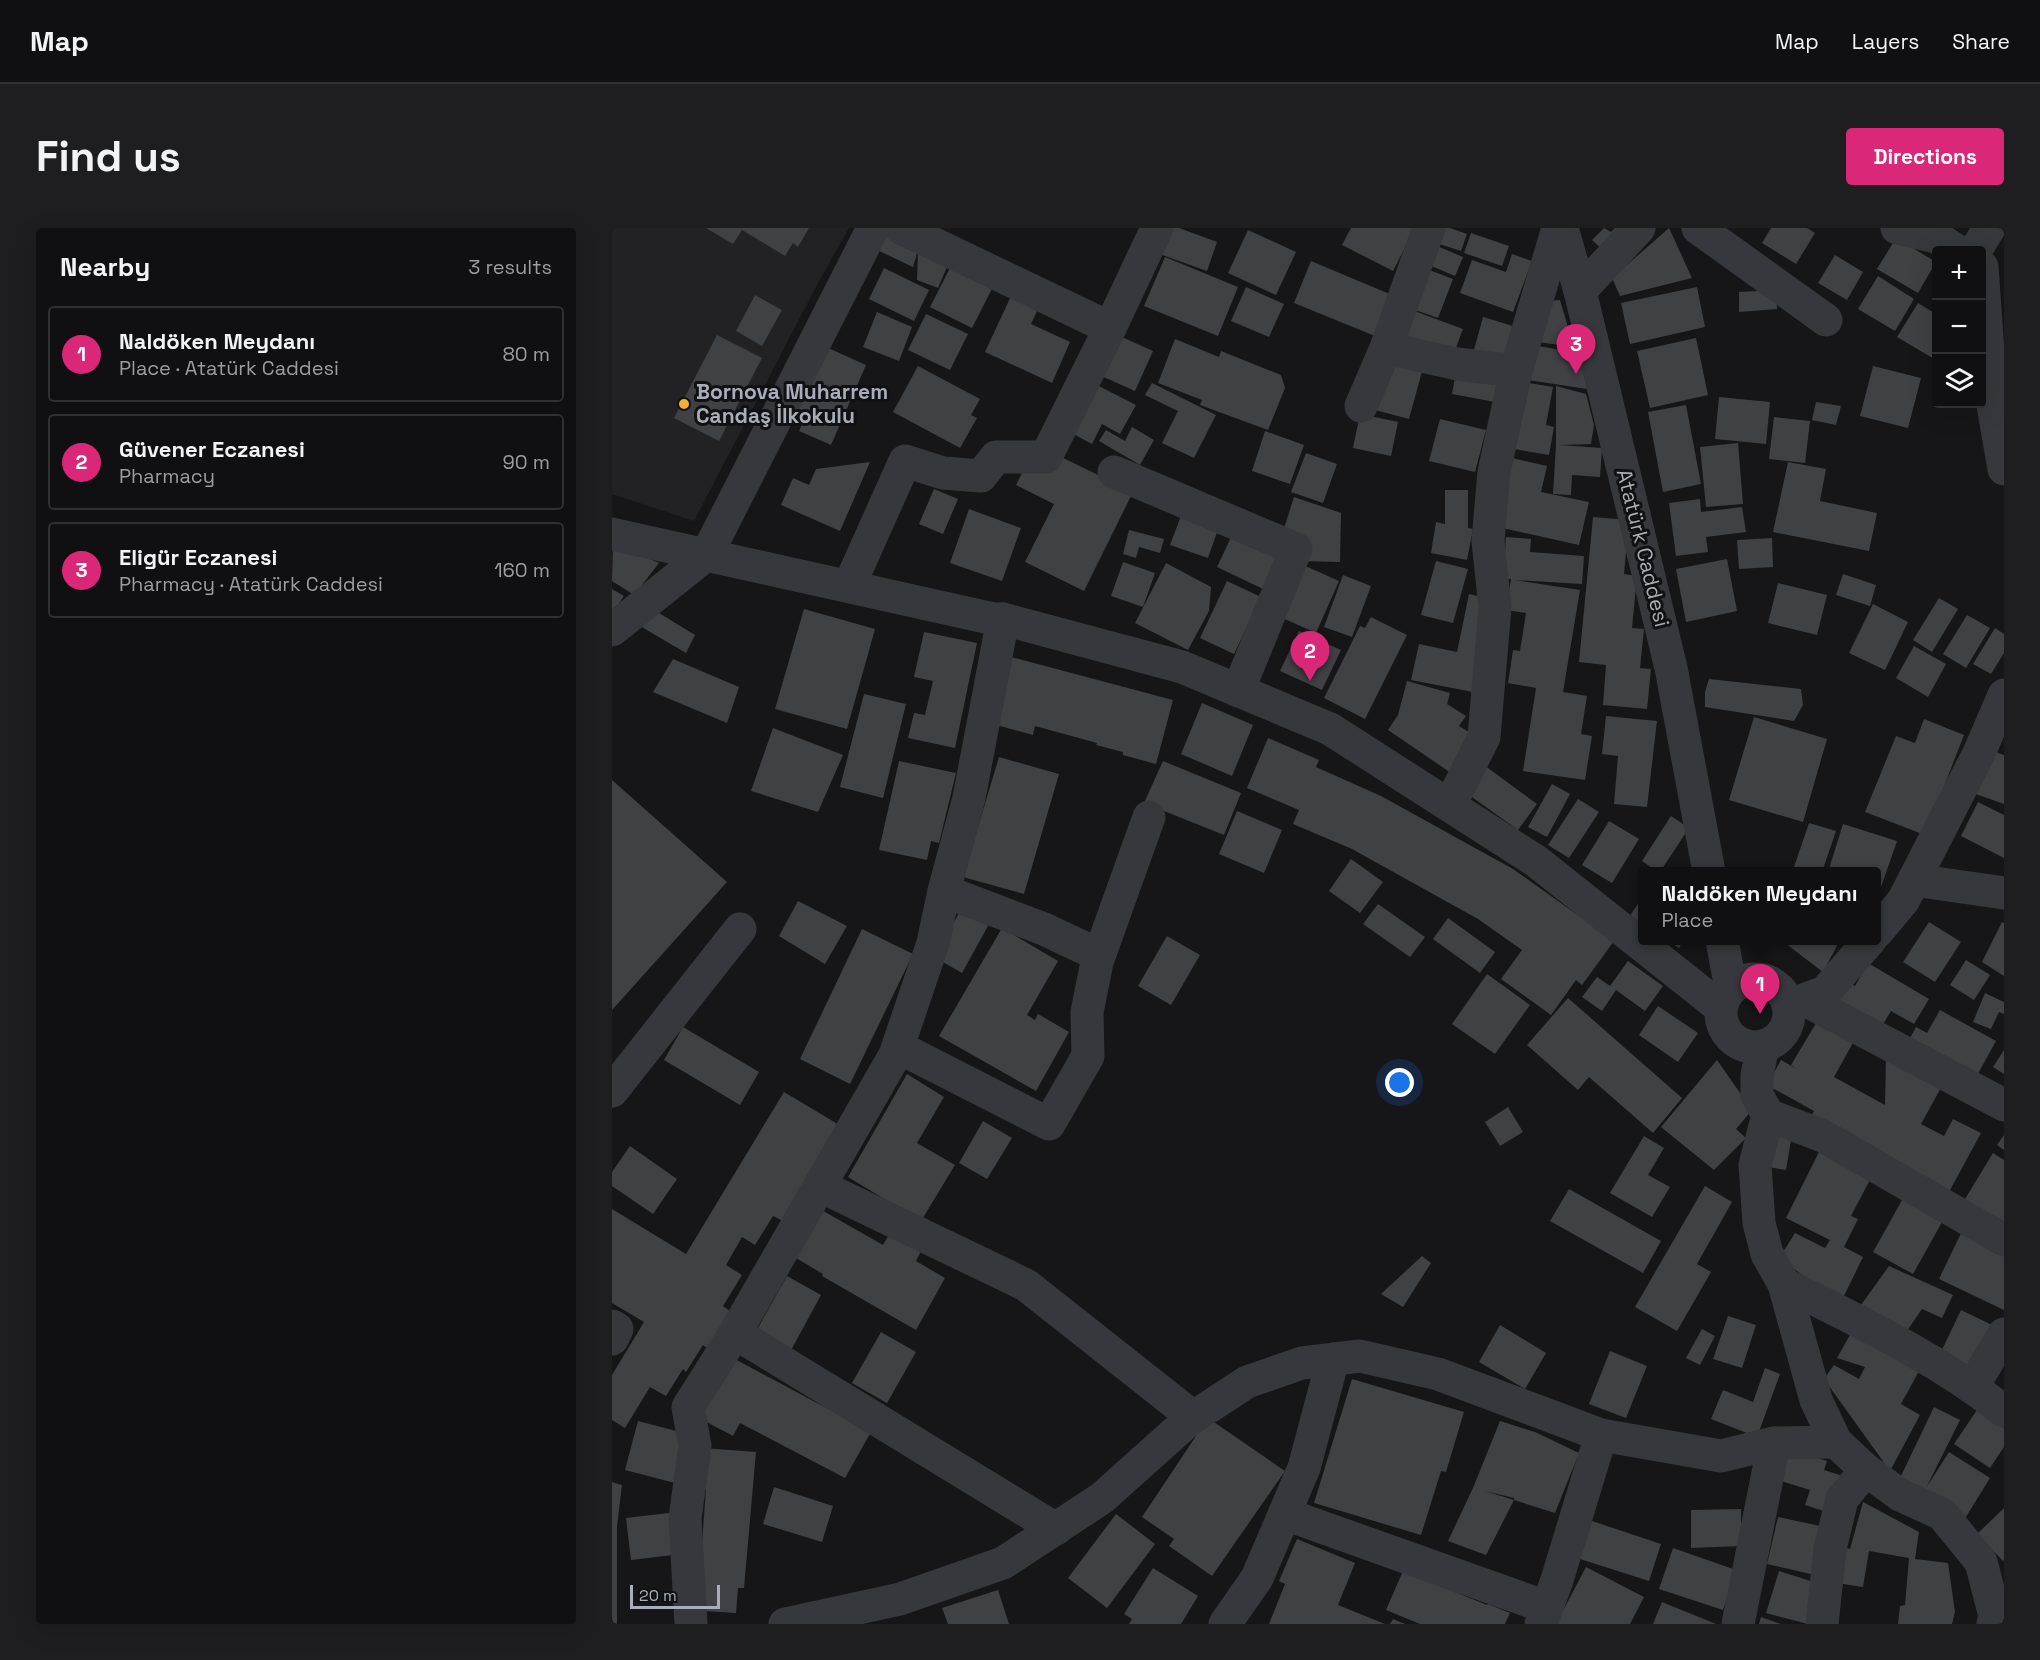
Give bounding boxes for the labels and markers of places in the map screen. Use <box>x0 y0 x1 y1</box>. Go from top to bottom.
pin: 3 <box>1556 324 1596 374</box>
place label: Bornova Muharrem Candaş İlkokulu <box>696 378 888 429</box>
marker: Bornova Muharrem Candaş İlkokulu <box>677 397 691 411</box>
pin: 2 <box>1290 632 1330 681</box>
pin: 1 <box>1740 964 1780 1014</box>

